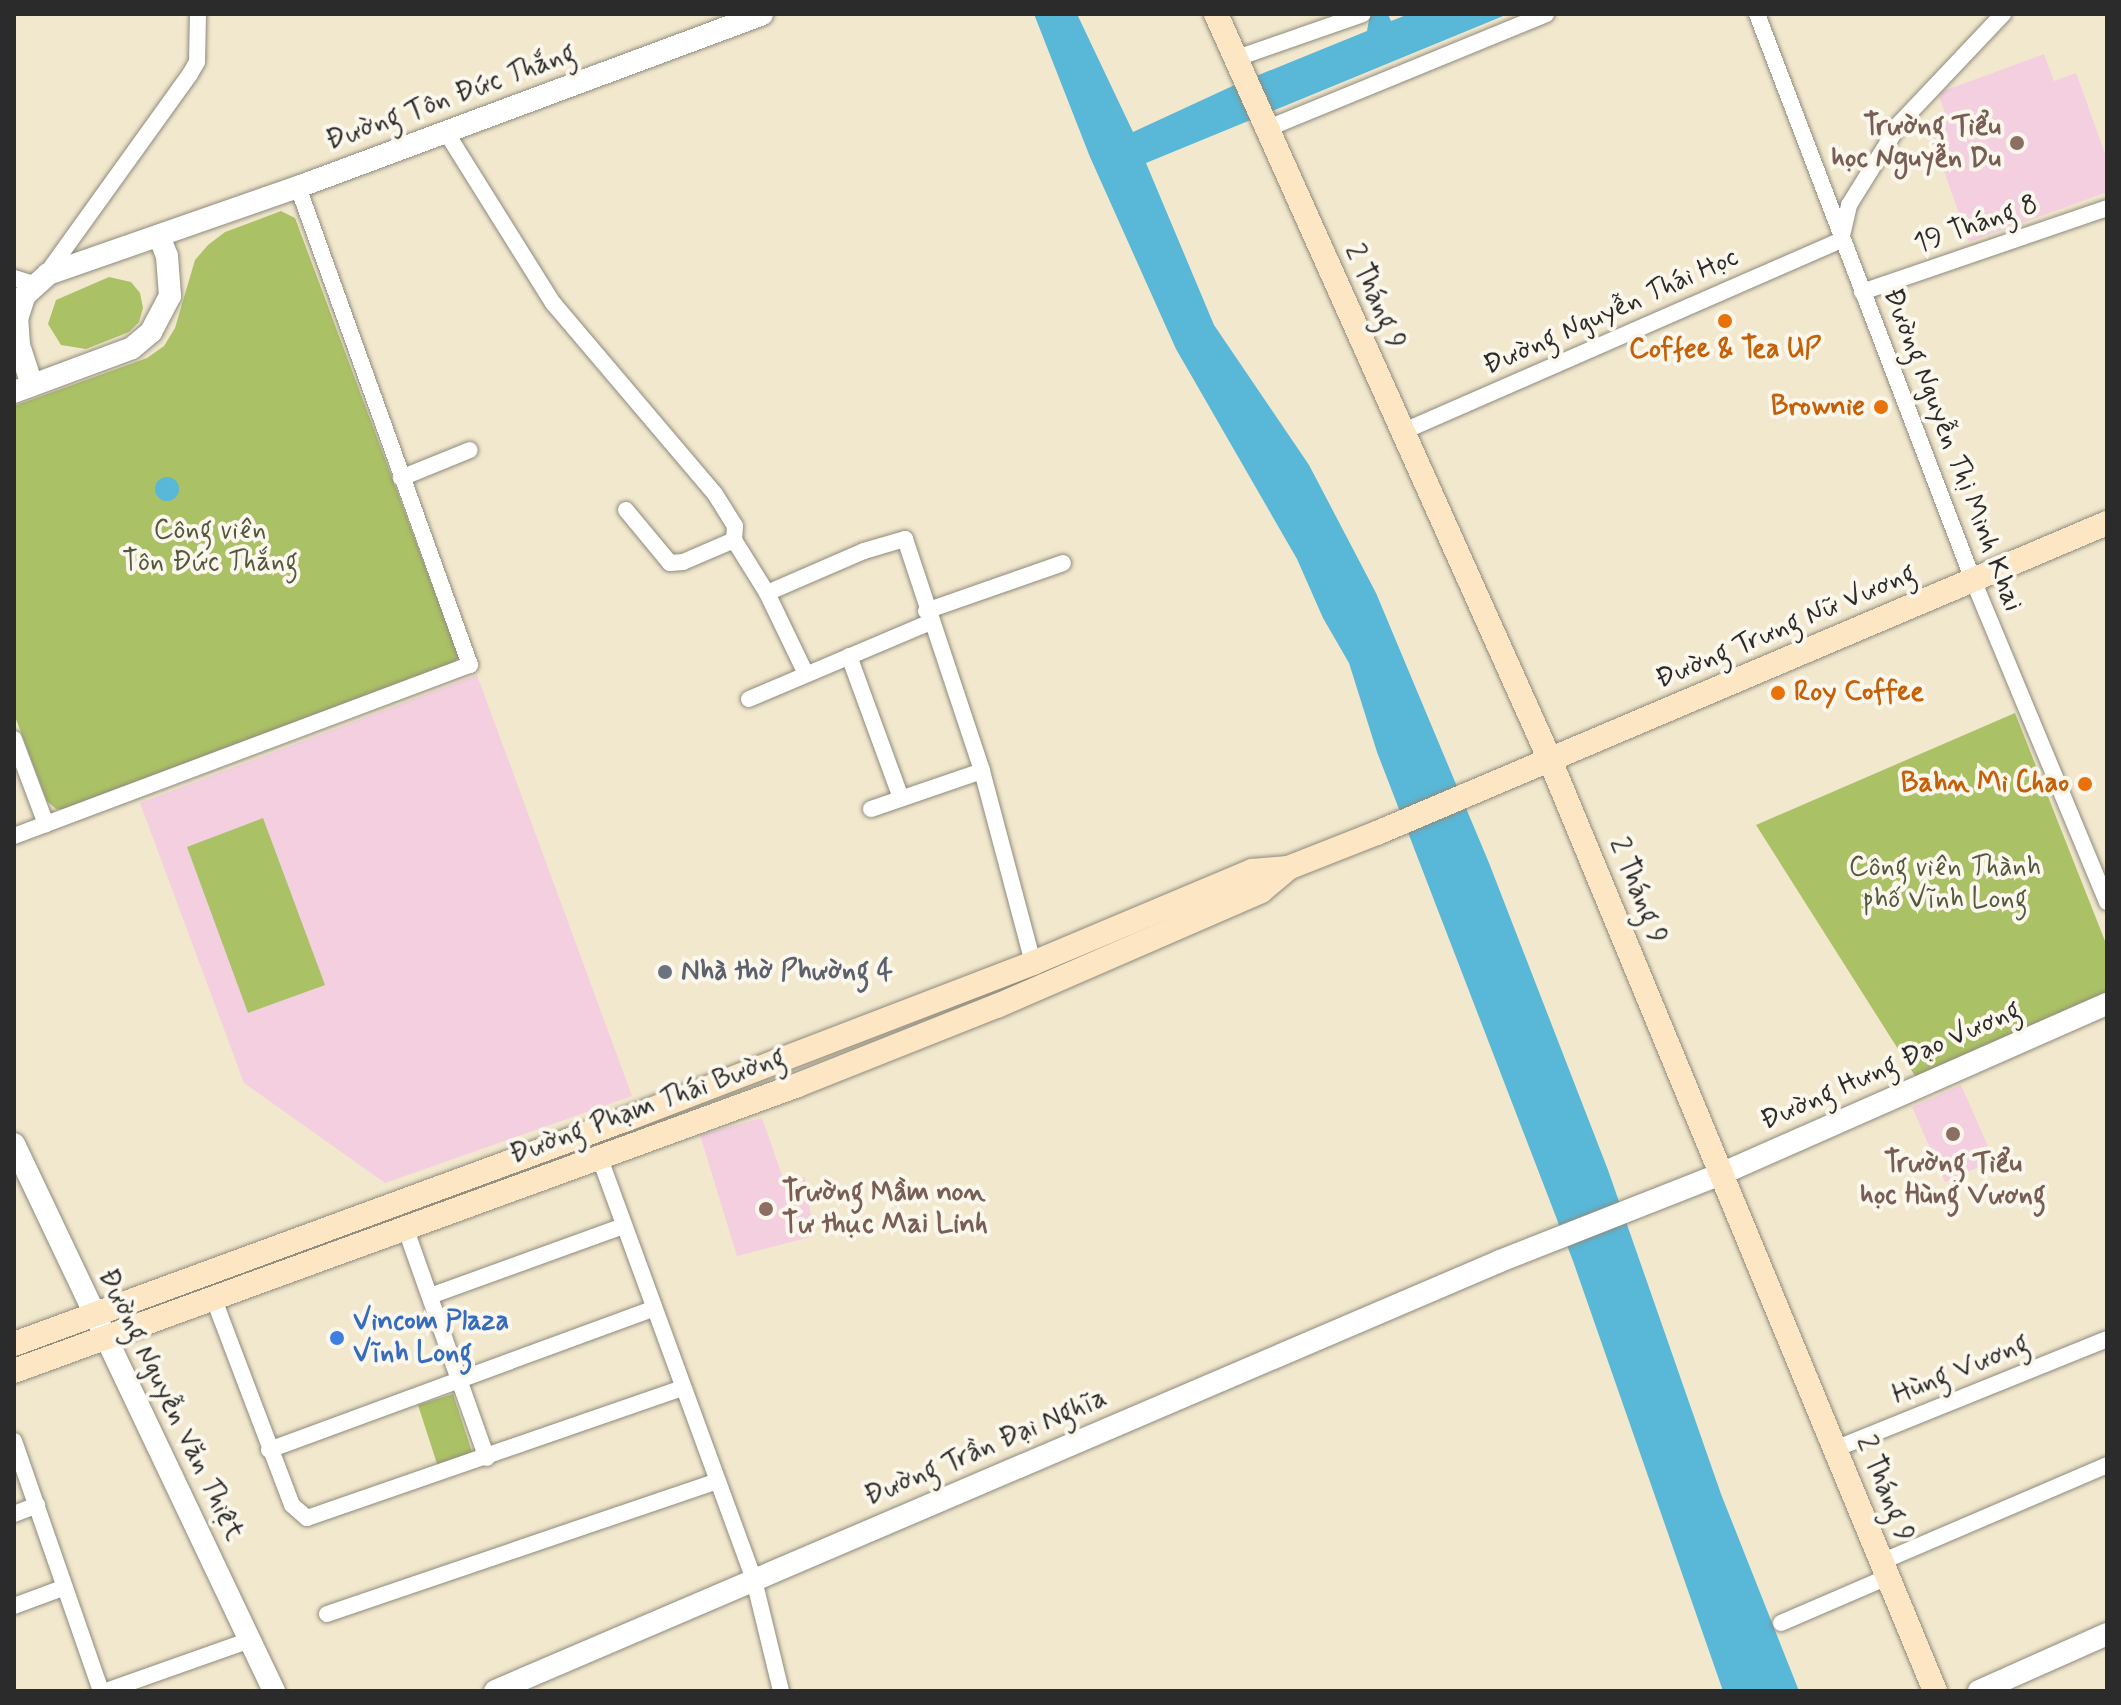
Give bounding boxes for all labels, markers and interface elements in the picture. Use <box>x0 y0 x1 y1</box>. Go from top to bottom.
street label: Đường Tôn Đức Thắng <box>323 38 579 158</box>
place label: Trường Tiểu học Nguyễn Du <box>1832 110 2001 176</box>
marker: Trường Tiểu học Nguyễn Du <box>2008 134 2026 152</box>
street label: 19 Tháng 8 <box>1909 188 2043 262</box>
street label: 2 Tháng 9 <box>1336 239 1412 355</box>
street label: Đường Nguyễn Thái Học <box>1479 241 1743 383</box>
street label: Đường Nguyễn Thị Minh Khai <box>1875 284 2029 616</box>
marker: Coffee & Tea UP <box>1716 312 1734 330</box>
place label: Coffee & Tea UP <box>1628 333 1822 367</box>
place label: Brownie <box>1771 390 1865 424</box>
marker: Brownie <box>1872 398 1890 416</box>
park label: Công viên Tôn Đức Thắng <box>123 514 297 580</box>
street label: Đường Trưng Nữ Vương <box>1652 557 1920 697</box>
place label: Roy Coffee <box>1794 676 1925 710</box>
marker: Roy Coffee <box>1769 684 1787 702</box>
place label: Bahn Mi Chao <box>1894 767 2069 801</box>
marker: Bahn Mi Chao <box>2076 775 2094 793</box>
street label: 2 Tháng 9 <box>1600 833 1674 949</box>
park label: Công viên Thành phố Vĩnh Long <box>1849 851 2041 917</box>
place label: Nhà thờ Phường 4 <box>681 955 893 989</box>
marker: Nhà thờ Phường 4 <box>656 963 674 981</box>
street label: Đường Hưng Đạo Vương <box>1756 993 2026 1139</box>
street label: Đường Phạm Thái Bường <box>506 1042 790 1172</box>
marker: Trường Tiểu học Hùng Vương <box>1944 1125 1962 1143</box>
place label: Trường Tiểu học Hùng Vương <box>1860 1147 2046 1213</box>
place label: Trường Mầm non Tư thục Mai Linh <box>782 1176 986 1242</box>
marker: Trường Mầm non Tư thục Mai Linh <box>757 1200 775 1218</box>
street label: Đường Nguyễn Văn Thiệt <box>90 1264 250 1546</box>
place label: Vincom Plaza Vĩnh Long <box>353 1305 511 1371</box>
street label: Hùng Vương <box>1889 1328 2033 1412</box>
marker: Vincom Plaza Vĩnh Long <box>328 1329 346 1347</box>
street label: Đường Trần Đại Nghĩa <box>861 1382 1111 1514</box>
street label: 2 Tháng 9 <box>1847 1431 1921 1547</box>

